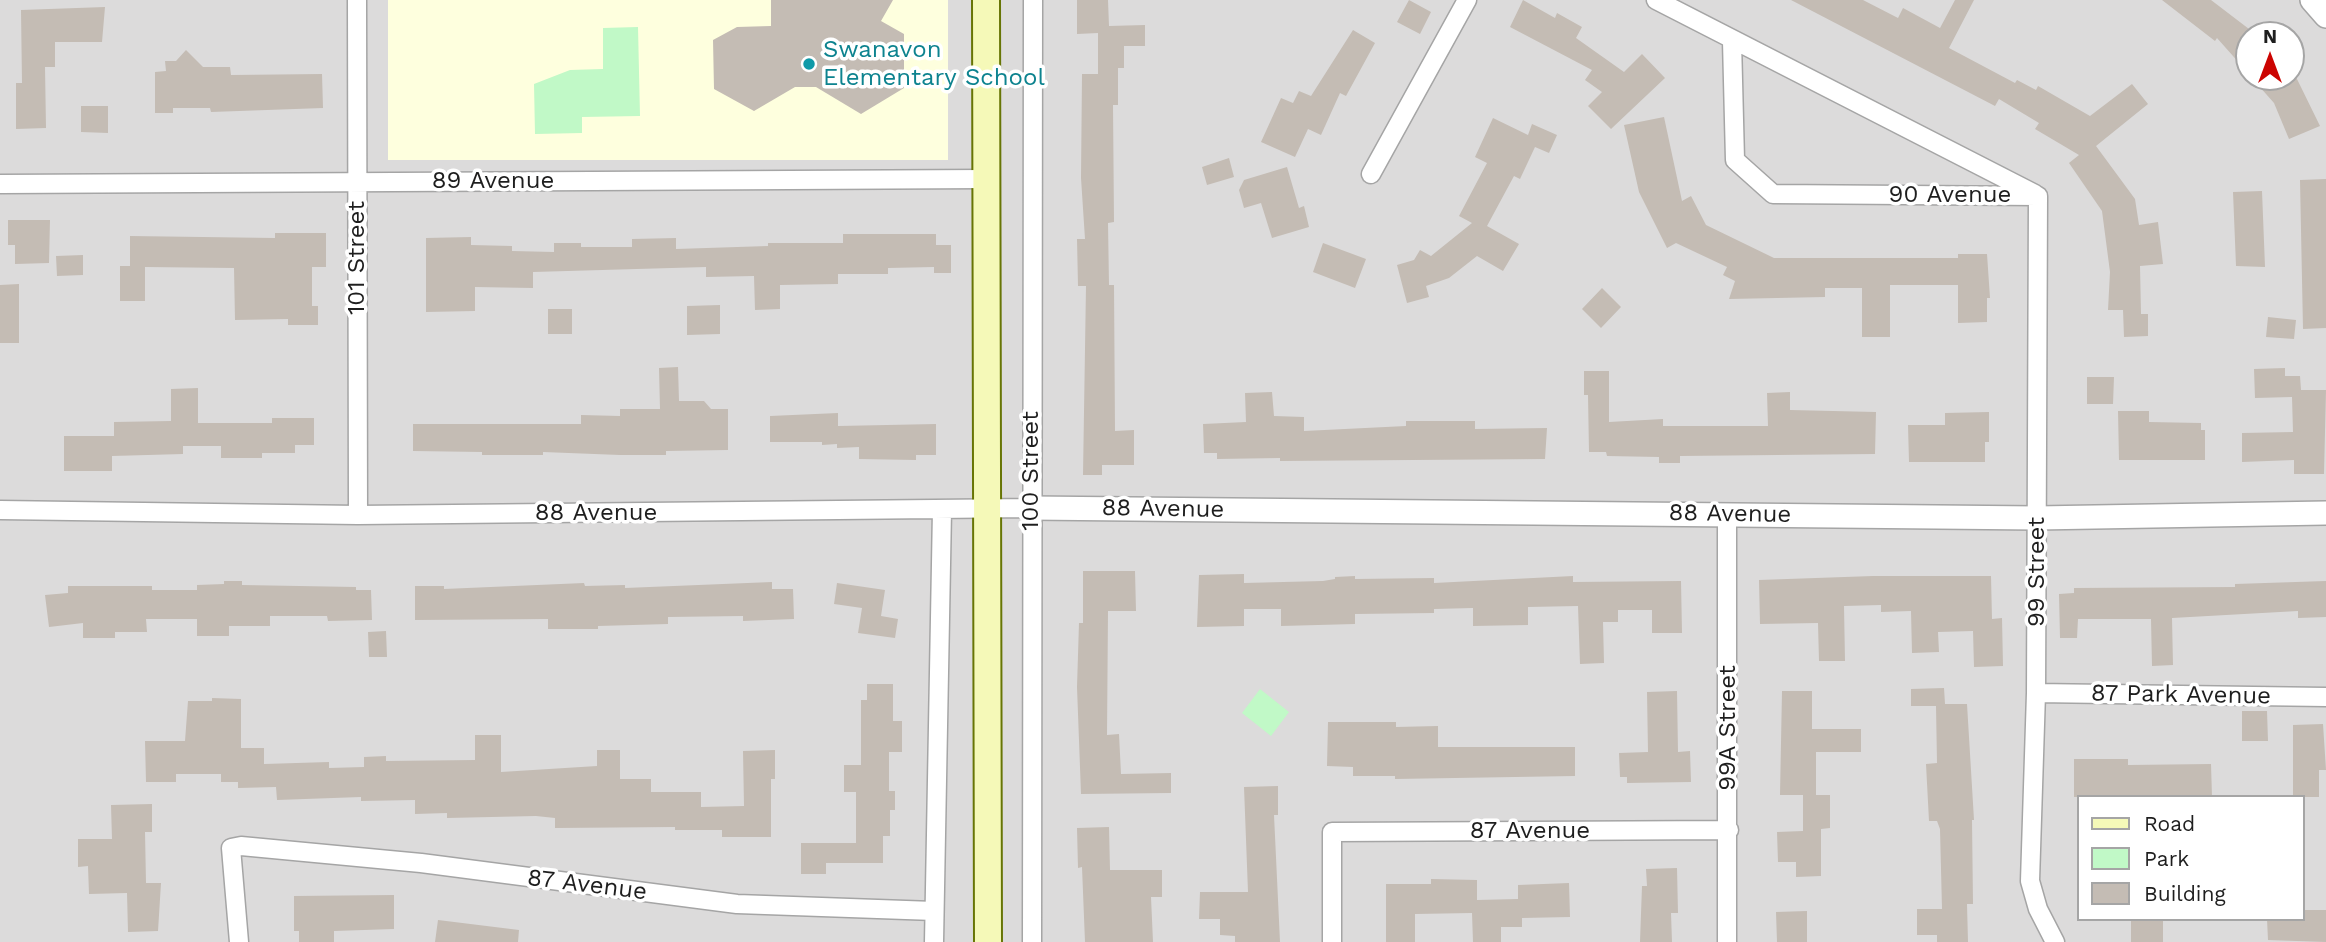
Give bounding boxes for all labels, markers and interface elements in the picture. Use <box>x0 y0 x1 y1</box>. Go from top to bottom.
north arrow <box>2235 21 2305 91</box>
text: N <box>2263 25 2277 48</box>
place label: Swanavon Elementary School <box>823 36 1045 92</box>
marker: Swanavon Elementary School <box>801 56 817 72</box>
street label: 89 Avenue <box>432 167 554 195</box>
street label: 90 Avenue <box>1889 181 2011 209</box>
street label: 101 Street <box>343 201 371 315</box>
street label: 100 Street <box>1017 411 1045 531</box>
street label: 88 Avenue <box>1101 494 1225 524</box>
street label: 88 Avenue <box>535 499 657 527</box>
street label: 88 Avenue <box>1668 499 1792 529</box>
street label: 99 Street <box>2023 517 2051 627</box>
street label: 99A Street <box>1714 665 1742 791</box>
street label: 87 Park Avenue <box>2091 679 2271 711</box>
legend <box>2078 795 2305 921</box>
text: Road <box>2144 811 2195 836</box>
street label: 87 Avenue <box>1470 817 1590 845</box>
text: Park <box>2144 846 2189 871</box>
street label: 87 Avenue <box>526 863 648 907</box>
text: Building <box>2144 881 2226 906</box>

